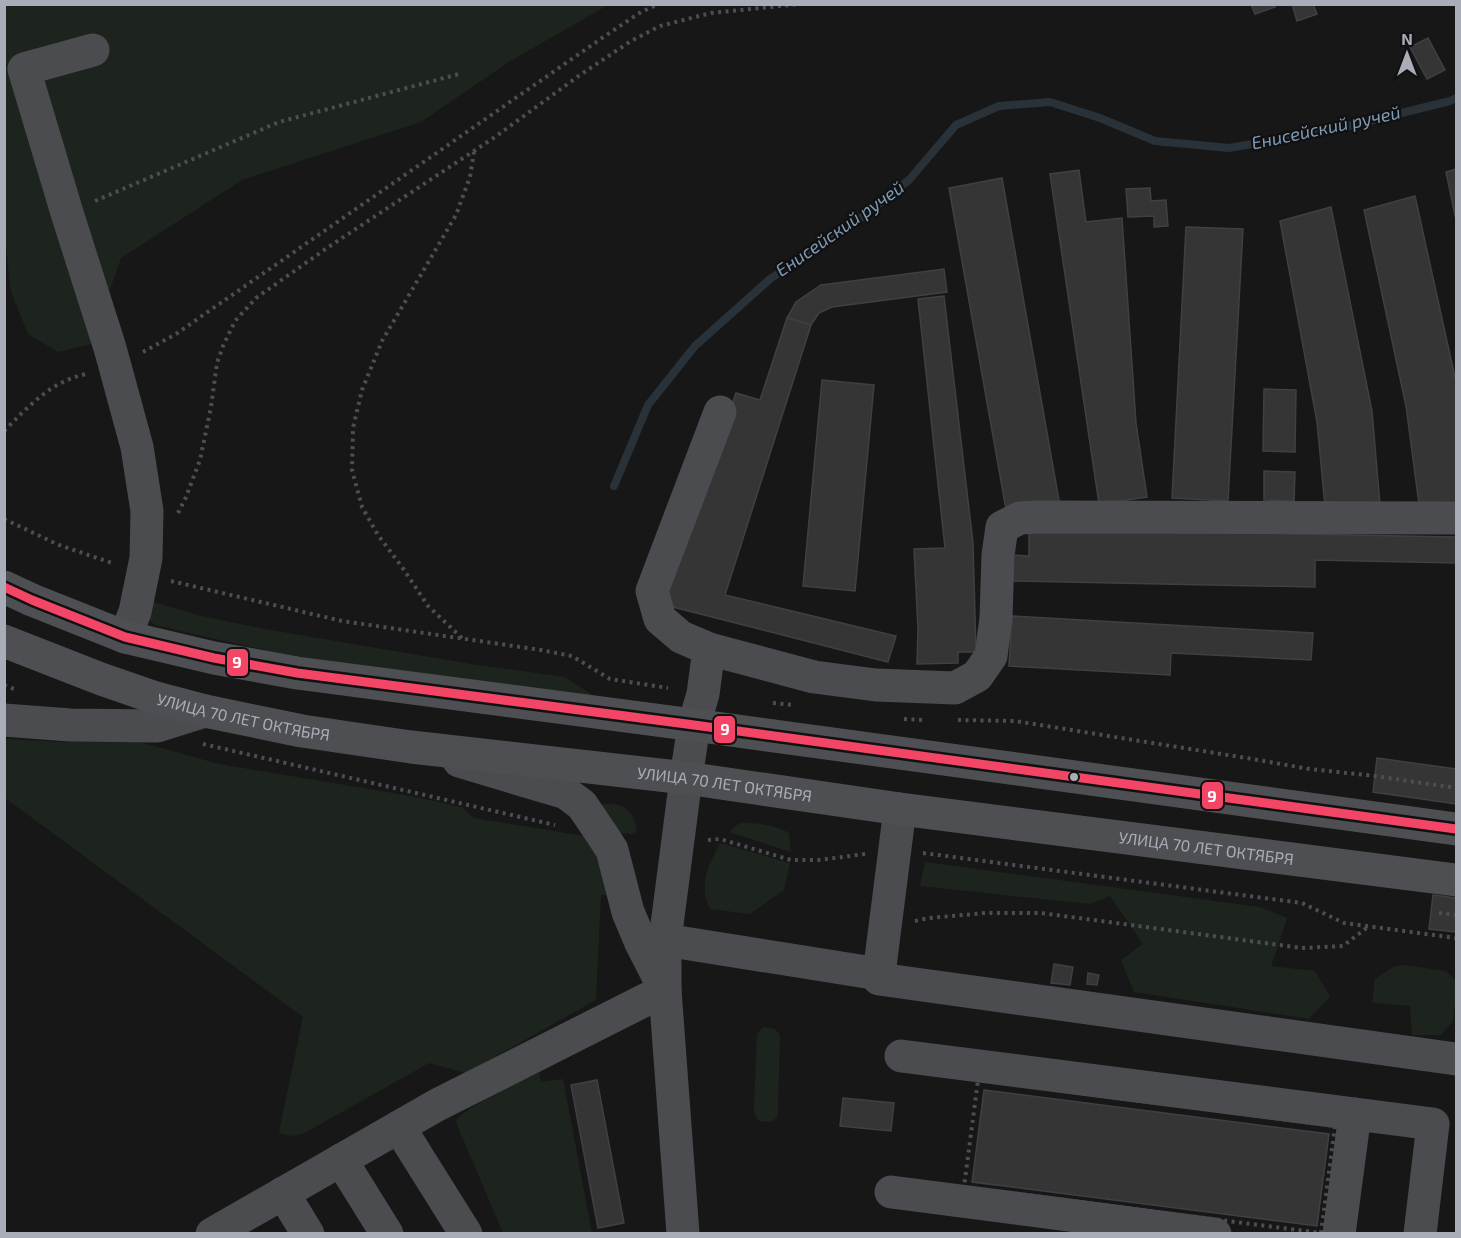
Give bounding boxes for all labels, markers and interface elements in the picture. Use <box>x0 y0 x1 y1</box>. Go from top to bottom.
north arrow <box>1377 24 1437 84</box>
text: N <box>1401 29 1413 48</box>
water label: Енисейский ручей <box>1249 100 1402 154</box>
water label: Енисейский ручей <box>771 176 908 281</box>
line badge: 9 <box>226 648 249 677</box>
text: 9 <box>232 652 242 671</box>
street label: УЛИЦА 70 ЛЕТ ОКТЯБРЯ <box>155 689 331 744</box>
line badge: 9 <box>713 715 736 744</box>
text: 9 <box>720 719 730 738</box>
street label: УЛИЦА 70 ЛЕТ ОКТЯБРЯ <box>636 763 813 805</box>
unlabelled marker <box>1068 771 1080 783</box>
line badge: 9 <box>1201 781 1224 810</box>
text: 9 <box>1207 786 1217 805</box>
street label: УЛИЦА 70 ЛЕТ ОКТЯБРЯ <box>1118 827 1295 868</box>

